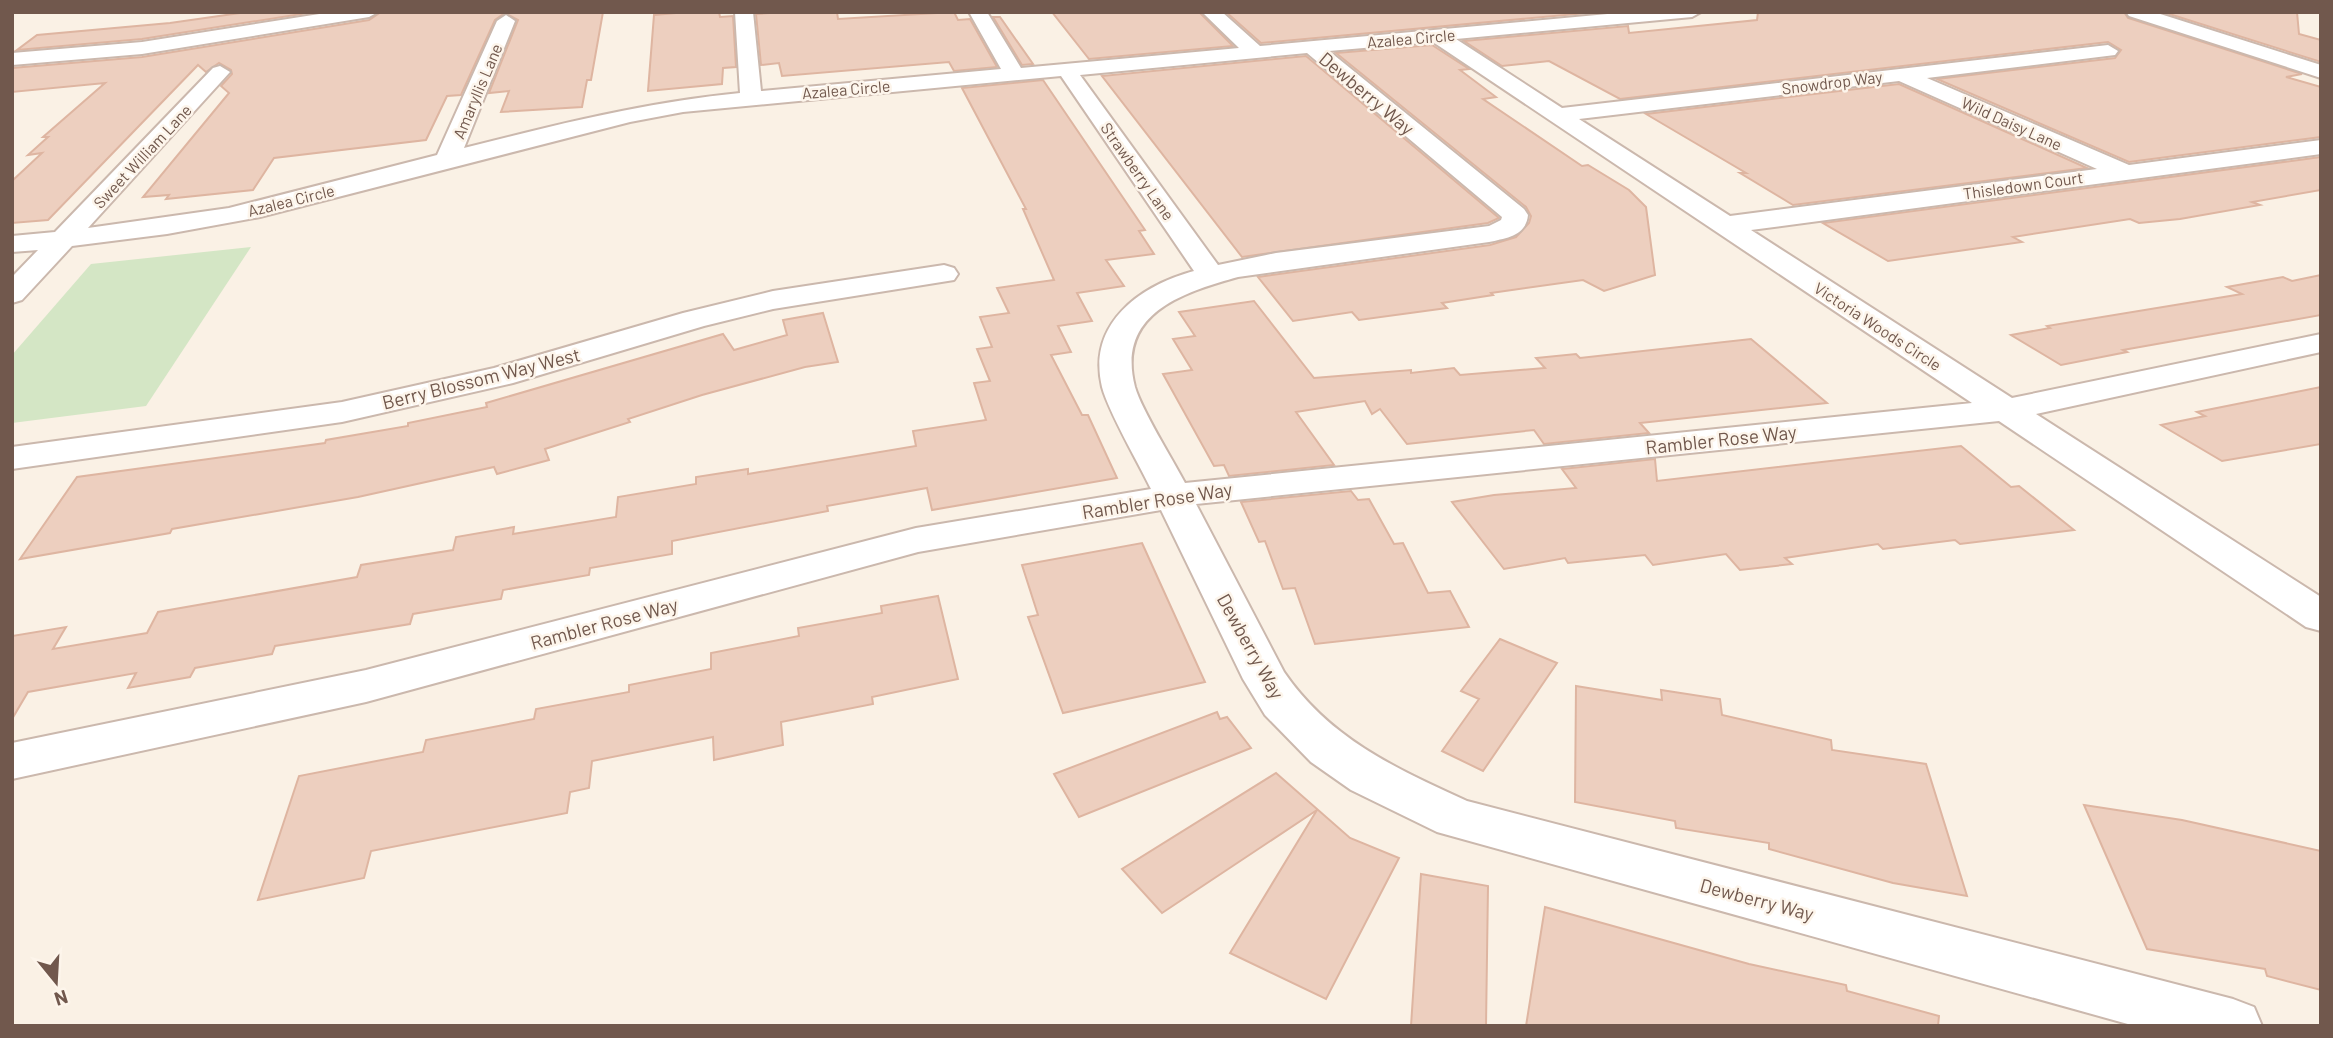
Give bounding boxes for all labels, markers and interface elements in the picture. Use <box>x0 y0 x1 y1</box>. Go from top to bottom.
street label: Azalea Circle <box>1366 25 1456 51</box>
street label: Amaryllis Lane <box>448 41 506 141</box>
street label: Dewberry Way <box>1315 47 1419 139</box>
street label: Snowdrop Way <box>1780 66 1884 98</box>
street label: Azalea Circle <box>801 76 891 102</box>
street label: Wild Daisy Lane <box>1959 92 2065 154</box>
street label: Sweet William Lane <box>89 100 195 212</box>
street label: Strawberry Lane <box>1097 119 1179 223</box>
street label: Thisledown Court <box>1962 167 2084 203</box>
street label: Azalea Circle <box>246 180 336 220</box>
street label: Victoria Woods Circle <box>1811 278 1945 374</box>
street label: Berry Blossom Way West <box>380 342 582 414</box>
street label: Rambler Rose Way <box>1644 420 1798 458</box>
street label: Rambler Rose Way <box>1080 477 1234 523</box>
street label: Dewberry Way <box>1213 589 1289 703</box>
street label: Rambler Rose Way <box>528 592 680 654</box>
street label: Dewberry Way <box>1698 873 1817 925</box>
north arrow <box>21 947 91 1017</box>
text: N <box>52 986 71 1012</box>

